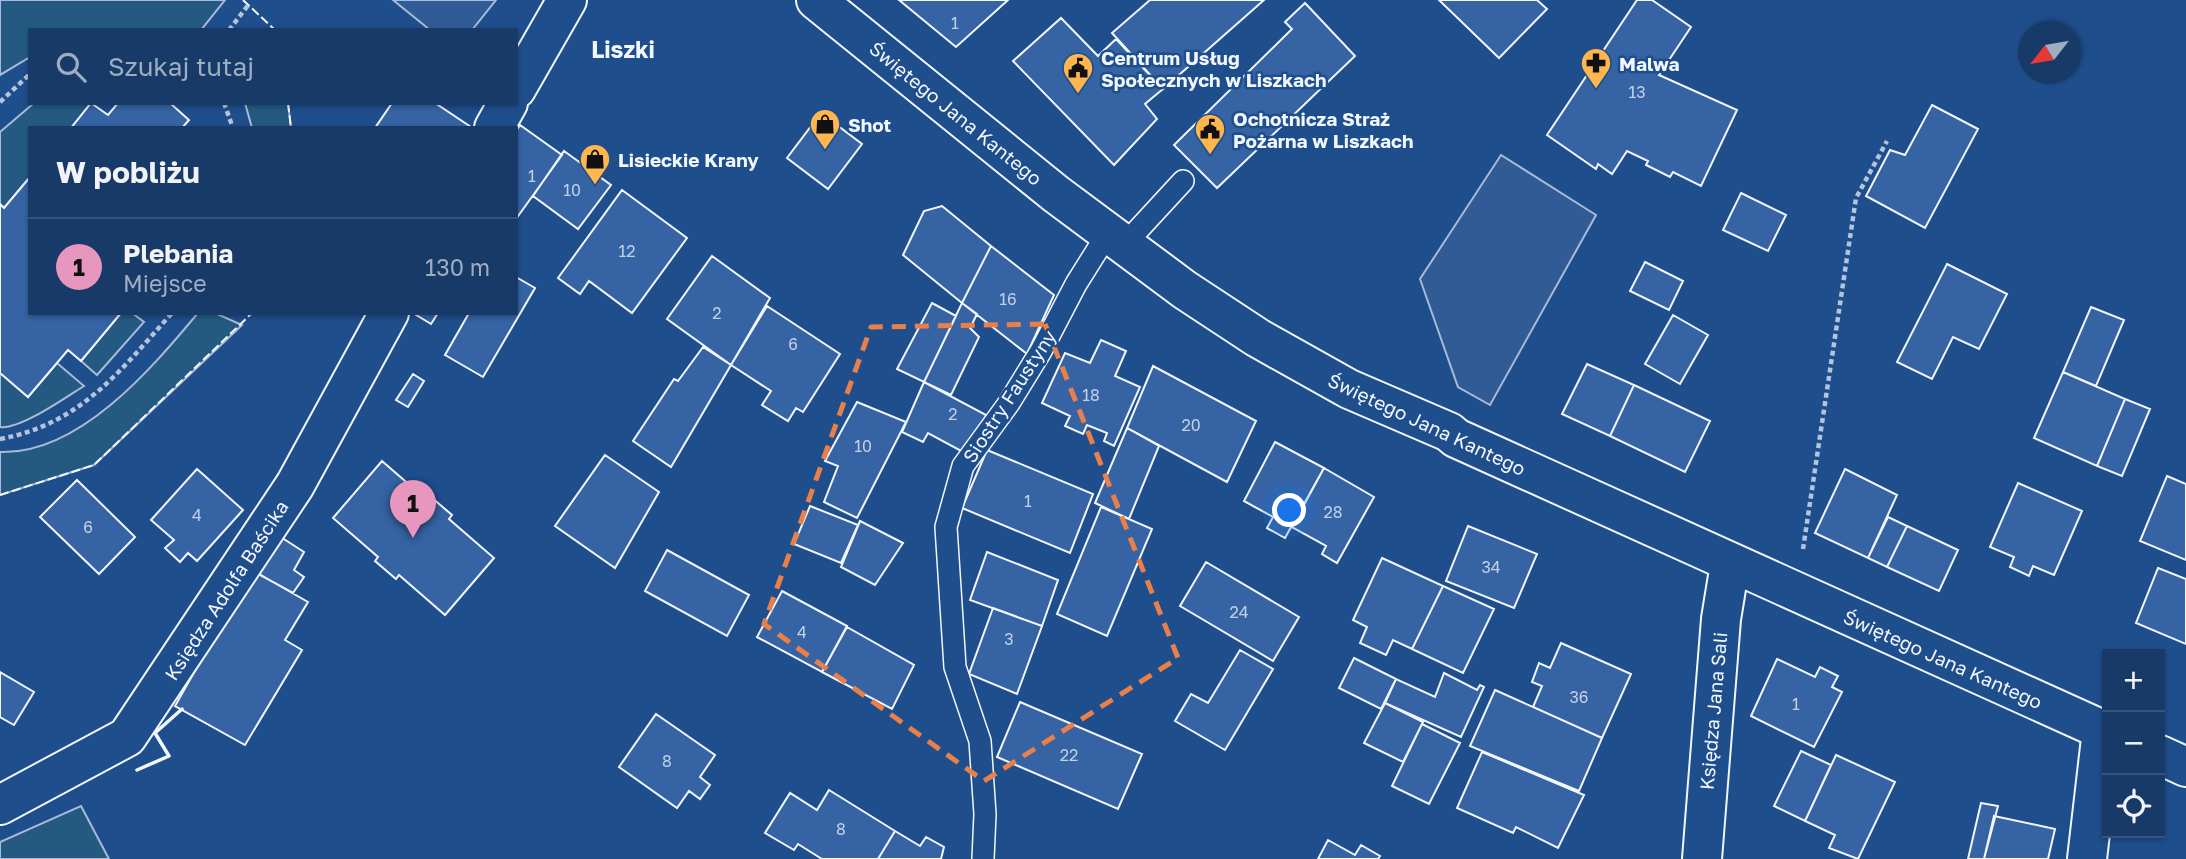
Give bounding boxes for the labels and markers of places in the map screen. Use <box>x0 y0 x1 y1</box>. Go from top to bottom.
place label: Centrum Usług Społecznych w Liszkach <box>1101 46 1327 91</box>
pharmacy icon: Malwa <box>1579 46 1613 90</box>
public building icon: Centrum Usług Społecznych w Liszkach <box>1061 51 1095 95</box>
place label: Malwa <box>1619 52 1679 75</box>
shop icon: Shot <box>808 107 842 151</box>
place label: Ochotnicza Straż Pożarna w Liszkach <box>1233 107 1414 152</box>
public building icon: Ochotnicza Straż Pożarna w Liszkach <box>1193 112 1227 156</box>
place label: Shot <box>848 113 892 136</box>
shop icon: Lisieckie Krany <box>578 142 612 186</box>
place label: Lisieckie Krany <box>618 148 759 171</box>
pin: 1 <box>390 480 436 538</box>

